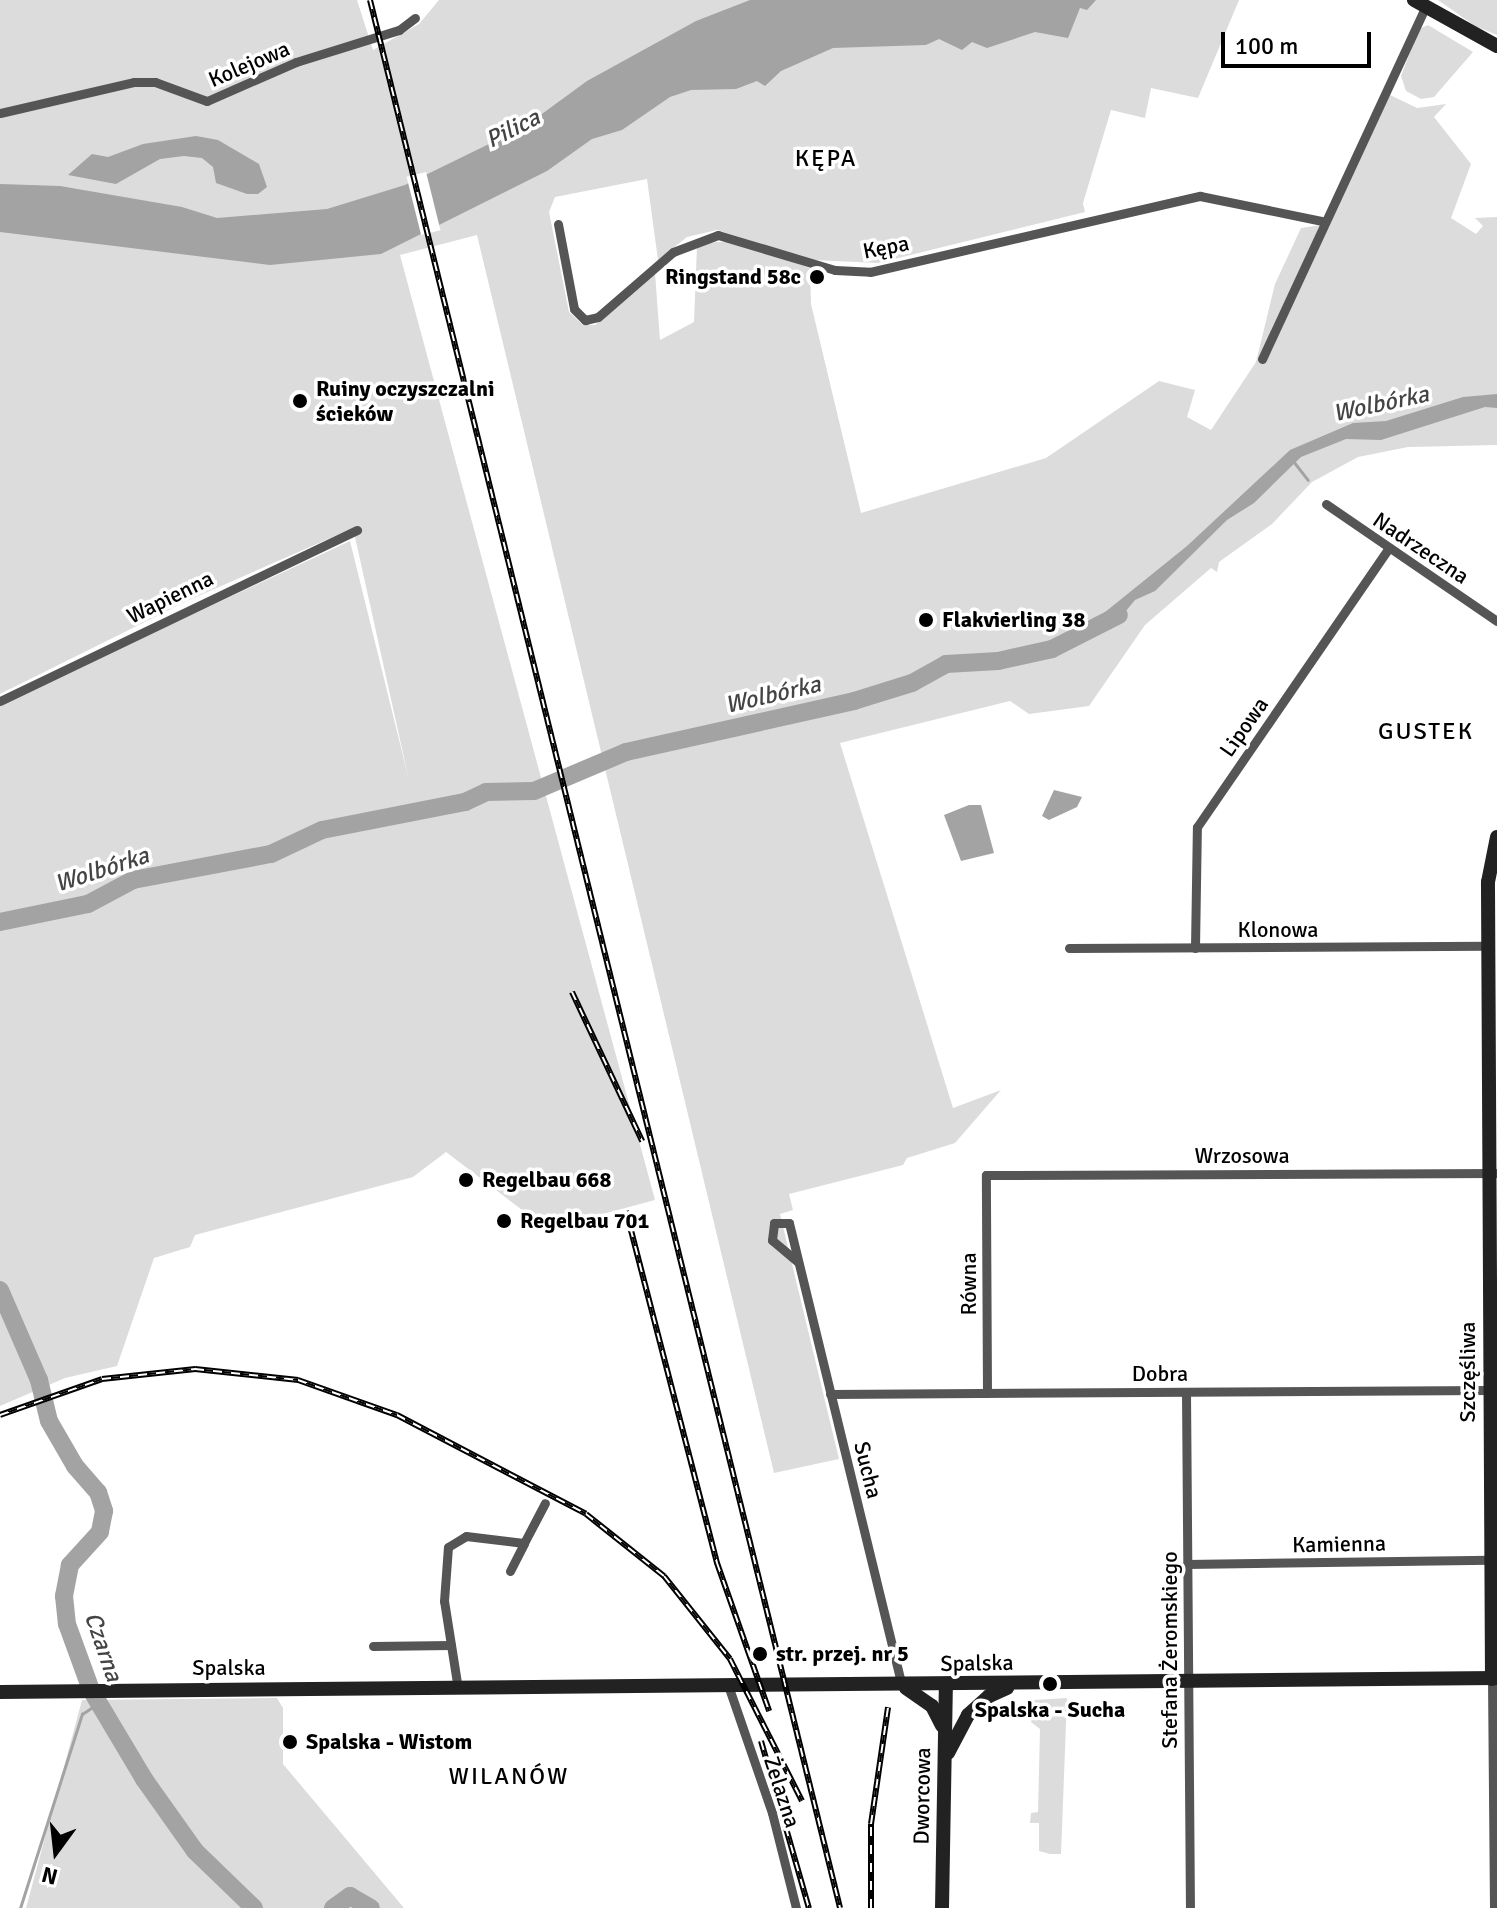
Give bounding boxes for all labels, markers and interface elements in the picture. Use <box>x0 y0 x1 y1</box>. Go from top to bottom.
scale bar <box>1225 16 1375 66</box>
text: 100 m <box>1235 31 1298 61</box>
street label: Kolejowa <box>204 35 294 93</box>
water label: Pilica <box>481 103 545 155</box>
district label: KĘPA <box>795 145 857 173</box>
street label: Kępa <box>861 230 911 264</box>
place label: Ringstand 58c <box>665 264 801 290</box>
marker: Ringstand 58c <box>808 268 826 286</box>
place label: Ruiny oczyszczalni ścieków <box>316 375 495 426</box>
water label: Wolbórka <box>1330 380 1432 428</box>
marker: Ruiny oczyszczalni ścieków <box>291 392 309 410</box>
street label: Nadrzeczna <box>1368 506 1474 590</box>
street label: Wapienna <box>122 565 218 629</box>
place label: Flakvierling 38 <box>942 607 1085 633</box>
marker: Flakvierling 38 <box>917 611 935 629</box>
water label: Wolbórka <box>722 670 824 720</box>
street label: Lipowa <box>1214 692 1274 762</box>
district label: GUSTEK <box>1378 718 1474 746</box>
water label: Wolbórka <box>51 841 153 899</box>
street label: Klonowa <box>1238 917 1318 943</box>
street label: Wrzosowa <box>1194 1143 1290 1169</box>
place label: Regelbau 668 <box>482 1167 611 1193</box>
marker: Regelbau 668 <box>457 1171 475 1189</box>
place label: Regelbau 701 <box>520 1208 649 1234</box>
marker: Regelbau 701 <box>495 1212 513 1230</box>
street label: Równa <box>956 1252 982 1316</box>
street label: Szczęśliwa <box>1455 1321 1481 1423</box>
street label: Dobra <box>1132 1361 1188 1387</box>
street label: Sucha <box>848 1439 888 1501</box>
street label: Kamienna <box>1292 1530 1386 1558</box>
street label: Stefana Żeromskiego <box>1157 1551 1183 1749</box>
water label: Czarna <box>78 1609 128 1685</box>
place label: str. przej. nr 5 <box>776 1641 909 1667</box>
marker: str. przej. nr 5 <box>751 1645 769 1663</box>
street label: Spalska <box>940 1649 1014 1677</box>
street label: Spalska <box>192 1655 266 1681</box>
marker: Spalska - Sucha <box>1041 1675 1059 1693</box>
place label: Spalska - Sucha <box>975 1697 1125 1723</box>
place label: Spalska - Wistom <box>306 1729 472 1755</box>
marker: Spalska - Wistom <box>281 1733 299 1751</box>
street label: Dworcowa <box>908 1747 936 1845</box>
street label: Żelazna <box>758 1753 806 1831</box>
district label: WILANÓW <box>449 1763 569 1791</box>
north arrow <box>16 1812 96 1892</box>
text: N <box>39 1861 61 1891</box>

